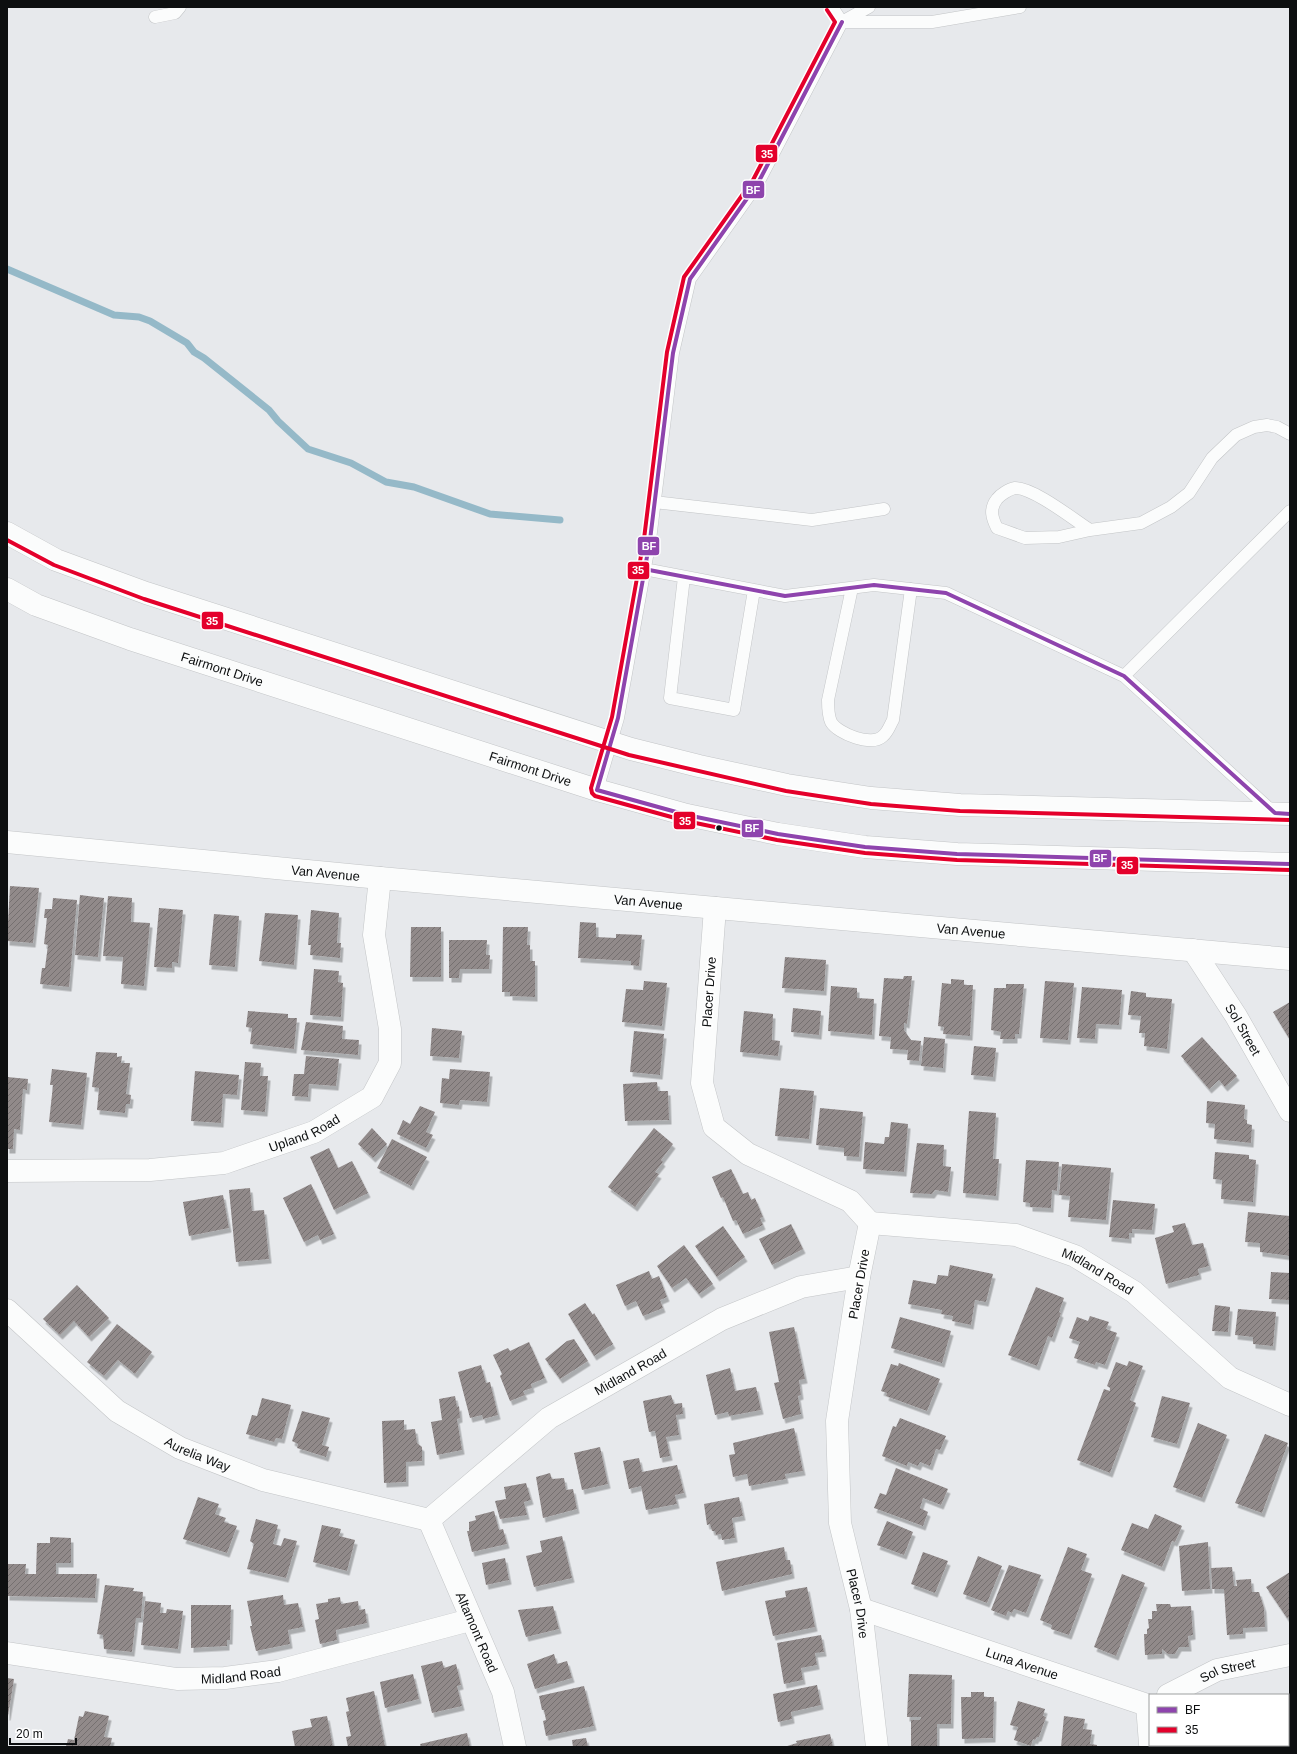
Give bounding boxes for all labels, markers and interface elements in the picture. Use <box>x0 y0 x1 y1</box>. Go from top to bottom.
line badge: 35 <box>755 144 778 163</box>
text: 35 <box>761 148 773 160</box>
line badge: BF <box>742 180 765 199</box>
text: BF <box>746 184 761 196</box>
line badge: BF <box>637 536 660 556</box>
text: BF <box>642 540 657 552</box>
line badge: 35 <box>627 561 650 580</box>
text: 35 <box>632 564 644 576</box>
line badge: 35 <box>201 611 224 630</box>
text: 35 <box>206 615 218 627</box>
street label: Fairmont Drive <box>179 649 265 689</box>
street label: Fairmont Drive <box>488 748 573 789</box>
line badge: 35 <box>673 811 696 830</box>
text: 35 <box>679 815 691 827</box>
line badge: BF <box>741 819 764 838</box>
text: BF <box>745 822 760 834</box>
unlabelled marker <box>714 823 724 833</box>
line badge: BF <box>1089 849 1112 868</box>
text: BF <box>1093 852 1108 864</box>
line badge: 35 <box>1116 856 1139 875</box>
text: 35 <box>1121 859 1133 871</box>
street label: Van Avenue <box>290 862 361 884</box>
street label: Van Avenue <box>613 891 683 912</box>
street label: Van Avenue <box>936 920 1006 941</box>
street label: Placer Drive <box>699 956 719 1028</box>
street label: Sol Street <box>1222 1001 1264 1058</box>
street label: Upland Road <box>267 1111 342 1155</box>
street label: Midland Road <box>1060 1244 1136 1297</box>
street label: Placer Drive <box>845 1248 873 1320</box>
street label: Midland Road <box>592 1345 669 1398</box>
street label: Aurelia Way <box>162 1433 233 1474</box>
street label: Placer Drive <box>844 1567 872 1639</box>
street label: Altamont Road <box>453 1590 501 1675</box>
street label: Luna Avenue <box>984 1644 1060 1682</box>
street label: Sol Street <box>1197 1655 1257 1685</box>
street label: Midland Road <box>201 1663 282 1686</box>
legend <box>1149 1694 1289 1746</box>
text: BF <box>1185 1703 1200 1717</box>
scale bar <box>10 1720 76 1746</box>
text: 35 <box>1185 1723 1199 1737</box>
text: 20 m <box>16 1727 43 1741</box>

